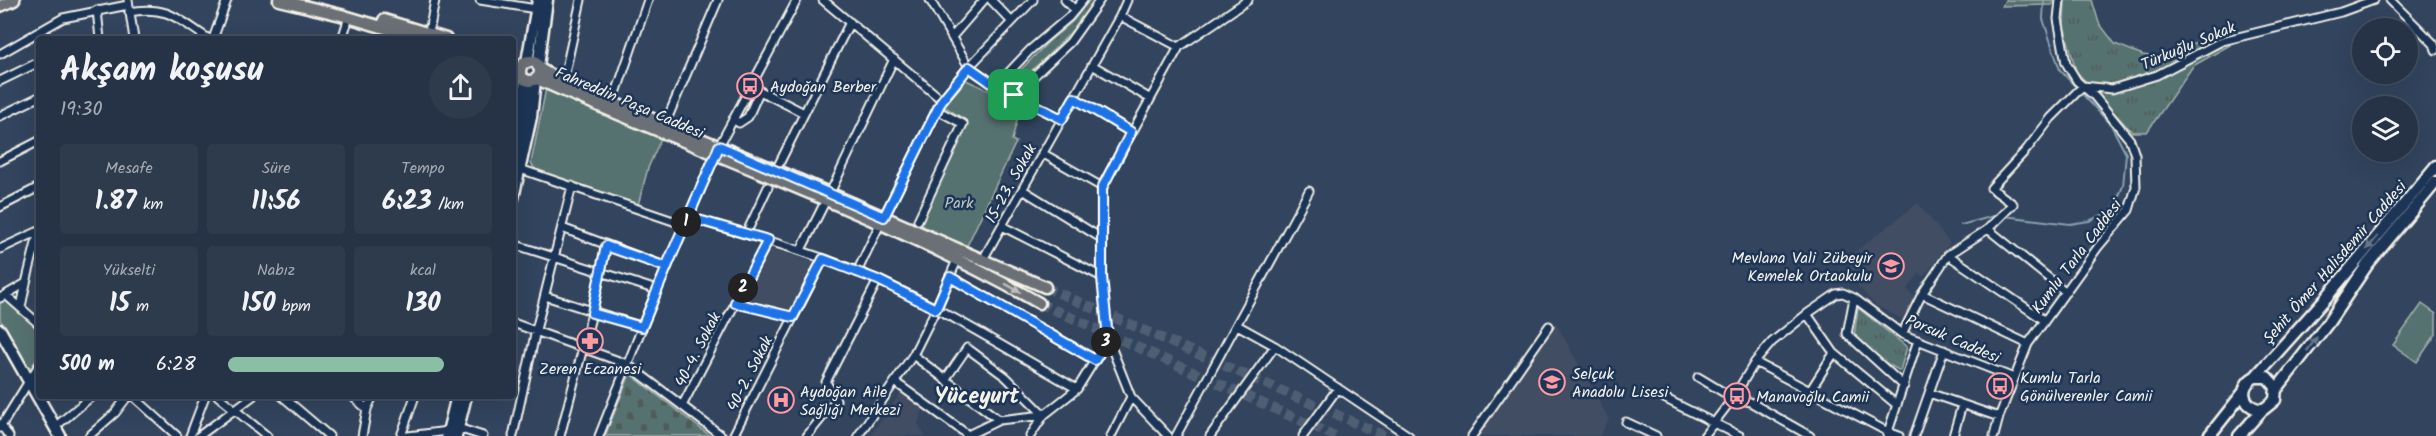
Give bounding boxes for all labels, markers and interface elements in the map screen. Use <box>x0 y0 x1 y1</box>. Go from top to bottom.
street label: Türkuğlu Sokak <box>2137 15 2240 78</box>
map controls <box>2352 18 2418 162</box>
button: locate <box>2352 18 2418 84</box>
text: Akşam koşusu <box>60 45 263 98</box>
button: share <box>429 56 492 119</box>
street label: Fahreddin Paşa Caddesi <box>551 61 709 147</box>
pin <box>988 69 1039 120</box>
bus stop icon: Aydoğan Berber <box>735 71 765 101</box>
place label: Aydoğan Berber <box>770 75 878 100</box>
icon: arrive <box>997 78 1030 111</box>
text: 19:30 <box>60 94 102 126</box>
button: layers <box>2352 96 2418 162</box>
street label: 15-23. Sokak <box>979 139 1044 228</box>
text: Mesafe <box>105 156 153 181</box>
text: Süre <box>262 156 290 181</box>
text: Tempo <box>401 156 445 181</box>
street label: Şehit Ömer Halisdemir Caddesi <box>2257 175 2414 350</box>
text: 1.87 <box>95 181 136 223</box>
text: 11:56 <box>251 181 301 223</box>
text: 6:23 <box>382 181 432 223</box>
park label: Park <box>945 191 974 216</box>
text: km <box>136 192 163 217</box>
text: /km <box>432 192 464 217</box>
street label: Kumlu Tarla Caddesi <box>2026 193 2129 320</box>
pin: 1 <box>671 207 701 237</box>
text: 1 <box>684 209 688 234</box>
one-way arrow <box>2365 235 2378 251</box>
place label: Mevlana Vali Zübeyir Kemelek Ortaokulu <box>1732 246 1874 289</box>
school or university icon: Mevlana Vali Zübeyir Kemelek Ortaokulu <box>1876 251 1906 281</box>
text: Yükselti <box>103 258 155 283</box>
text: Nabız <box>257 258 295 283</box>
text: kcal <box>410 258 436 283</box>
pin: 2 <box>728 273 758 303</box>
text: 2 <box>738 275 748 300</box>
text: 15 <box>109 283 130 325</box>
text: 150 <box>241 283 276 325</box>
text: 130 <box>405 283 441 325</box>
one-way arrow <box>1005 283 1022 293</box>
text: m <box>130 294 149 319</box>
text: bpm <box>276 294 311 319</box>
street label: 40-4. Sokak <box>669 307 728 392</box>
street label: Porsuk Caddesi <box>1901 308 2005 371</box>
pharmacy icon: Zeren Eczanesi <box>575 326 605 356</box>
pin: 3 <box>1091 327 1121 357</box>
text: 3 <box>1102 329 1110 354</box>
street label: 40-2. Sokak <box>721 331 780 416</box>
one-way arrow <box>2306 336 2319 352</box>
text: 500 m <box>60 349 115 381</box>
text: 6:28 <box>156 349 196 381</box>
place label: Zeren Eczanesi <box>539 357 642 382</box>
place label: Selçuk Anadolu Lisesi <box>1572 362 1669 405</box>
place label: Kumlu Tarla Gönülverenler Camii <box>2020 366 2154 409</box>
school or university icon: Selçuk Anadolu Lisesi <box>1537 367 1567 397</box>
bus stop icon: Kumlu Tarla Gönülverenler Camii <box>1985 371 2015 401</box>
place label: Aydoğan Aile Sağlığı Merkezi <box>800 380 902 423</box>
district label: Yüceyurt <box>935 380 1020 415</box>
bus stop icon: Manavoğlu Camii <box>1722 381 1752 411</box>
hospital icon: Aydoğan Aile Sağlığı Merkezi <box>766 385 796 415</box>
place label: Manavoğlu Camii <box>1756 385 1870 410</box>

